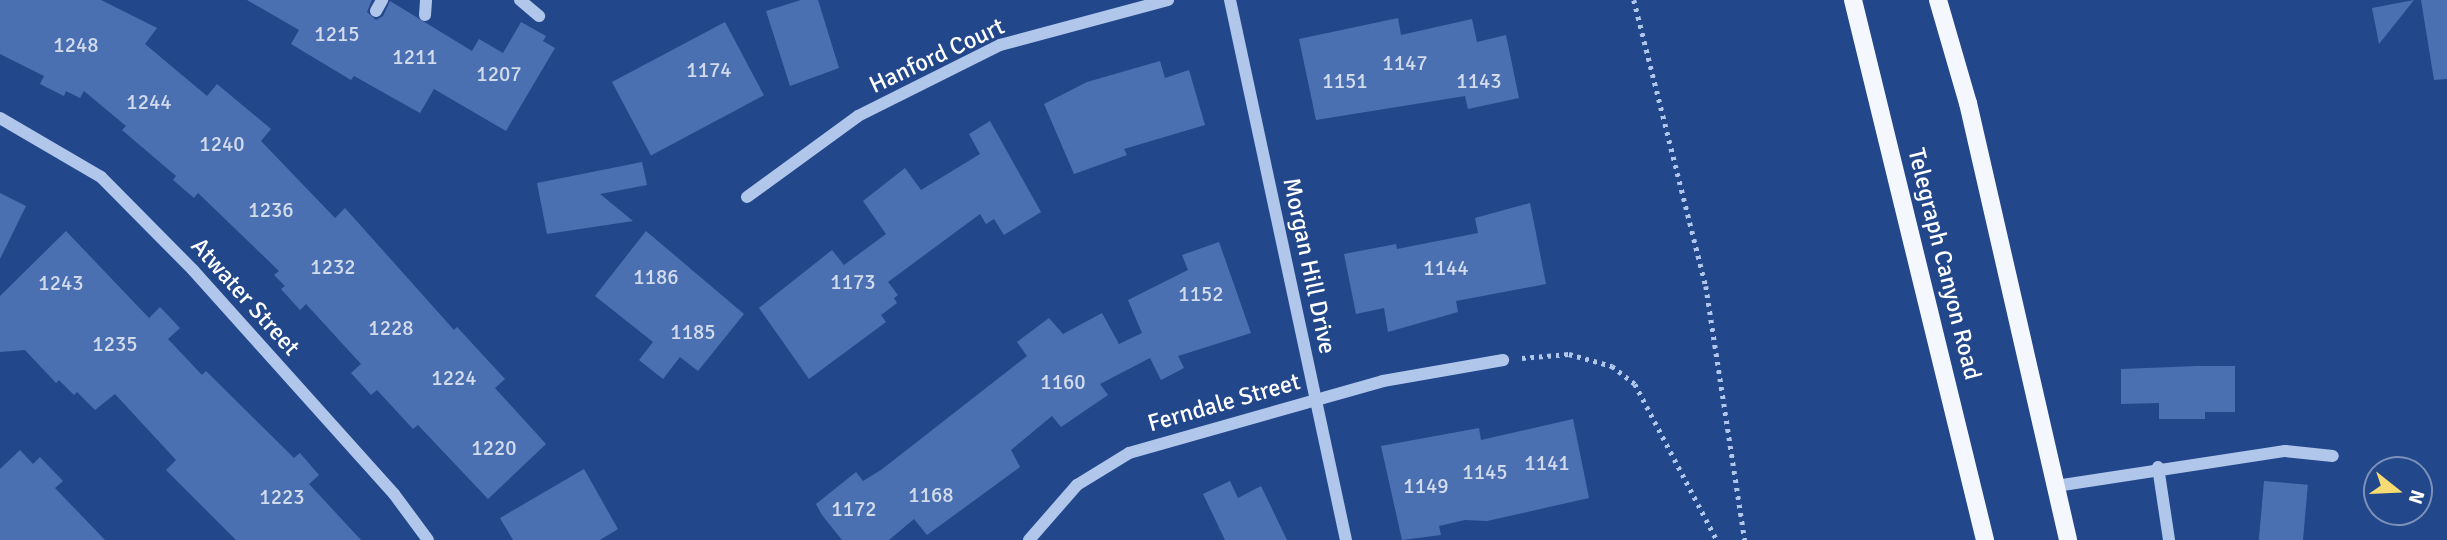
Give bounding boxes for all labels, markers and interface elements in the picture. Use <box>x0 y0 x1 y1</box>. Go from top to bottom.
street label: Hanford Court <box>865 12 1009 100</box>
house number: 1215 <box>314 21 360 47</box>
house number: 1248 <box>53 32 99 58</box>
house number: 1211 <box>392 44 438 70</box>
house number: 1147 <box>1382 50 1428 76</box>
house number: 1174 <box>686 57 732 83</box>
house number: 1207 <box>476 61 522 87</box>
house number: 1151 <box>1322 68 1368 94</box>
house number: 1143 <box>1456 68 1502 94</box>
house number: 1244 <box>126 89 172 115</box>
house number: 1240 <box>199 131 245 157</box>
street label: Telegraph Canyon Road <box>1901 145 1987 383</box>
street label: Morgan Hill Drive <box>1276 175 1342 357</box>
house number: 1236 <box>248 197 294 223</box>
street label: Atwater Street <box>185 232 305 362</box>
house number: 1232 <box>310 254 356 280</box>
house number: 1144 <box>1423 255 1469 281</box>
house number: 1186 <box>633 264 679 290</box>
house number: 1173 <box>830 269 876 295</box>
house number: 1243 <box>38 270 84 296</box>
house number: 1152 <box>1178 281 1224 307</box>
house number: 1228 <box>368 315 414 341</box>
house number: 1185 <box>670 319 716 345</box>
house number: 1235 <box>92 331 138 357</box>
house number: 1224 <box>431 365 477 391</box>
street label: Ferndale Street <box>1144 367 1304 439</box>
house number: 1160 <box>1040 369 1086 395</box>
house number: 1220 <box>471 435 517 461</box>
house number: 1141 <box>1524 450 1570 476</box>
north arrow <box>2363 456 2433 526</box>
house number: 1145 <box>1462 459 1508 485</box>
house number: 1149 <box>1403 473 1449 499</box>
house number: 1168 <box>908 482 954 508</box>
house number: 1223 <box>259 484 305 510</box>
text: N <box>2403 487 2430 507</box>
house number: 1172 <box>831 496 877 522</box>

